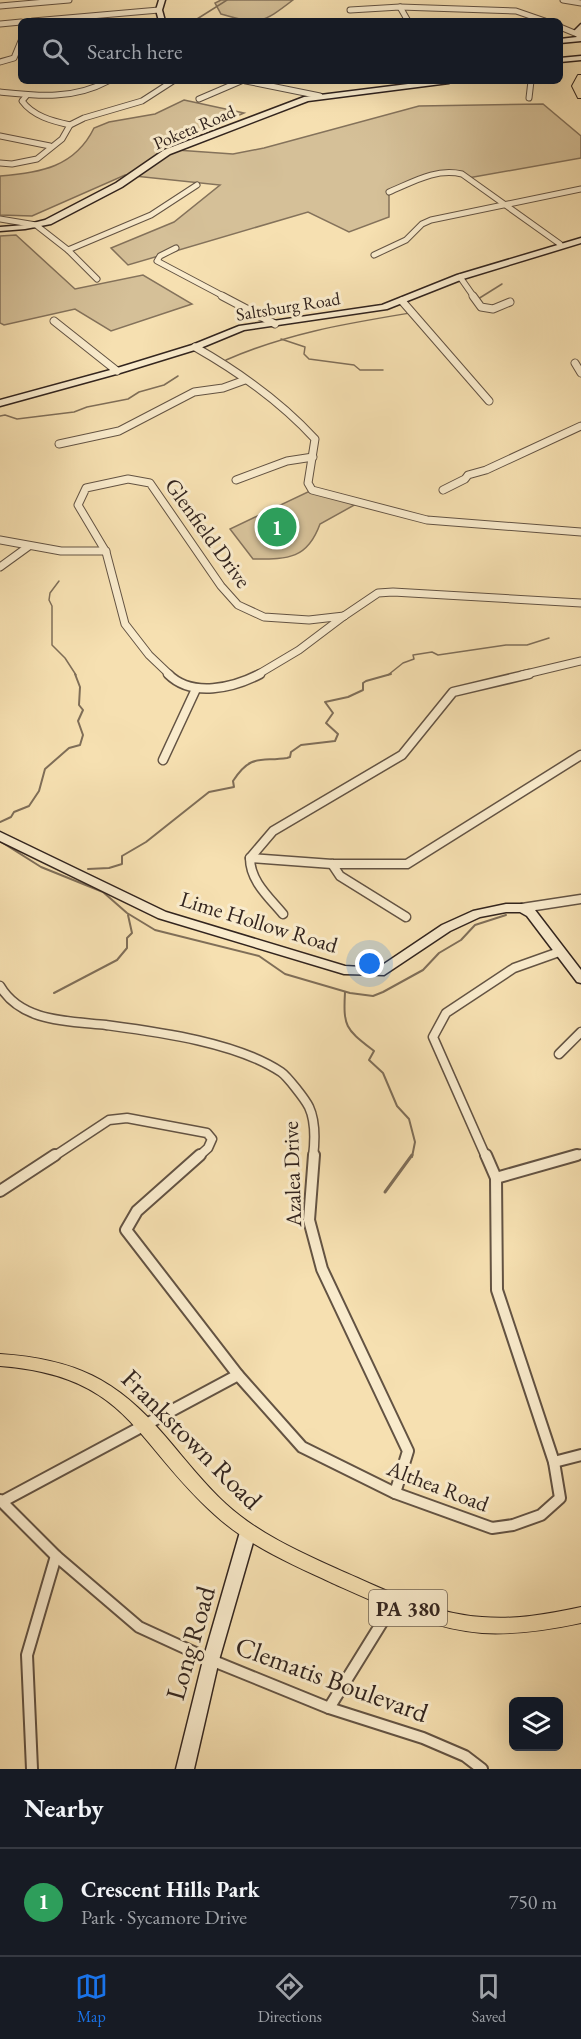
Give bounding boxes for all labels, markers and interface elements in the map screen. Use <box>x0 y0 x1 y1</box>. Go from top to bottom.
search box <box>18 18 563 84</box>
icon: search <box>39 35 72 68</box>
text: Search here <box>87 37 182 66</box>
street label: Poketa Road <box>149 99 239 155</box>
street label: Saltsburg Road <box>234 286 343 326</box>
street label: Glenfield Drive <box>158 472 258 594</box>
pin: 1 <box>258 504 296 550</box>
street label: Lime Hollow Road <box>177 884 342 960</box>
your location <box>355 949 384 978</box>
street label: Azalea Drive <box>276 1120 308 1228</box>
street label: Frankstown Road <box>114 1361 270 1517</box>
street label: Althea Road <box>382 1453 494 1519</box>
street label: Long Road <box>157 1582 223 1704</box>
road number: PA 380 <box>369 1590 447 1626</box>
street label: Clematis Boulevard <box>231 1628 433 1730</box>
map controls <box>509 1697 563 1751</box>
button: layers <box>509 1697 563 1751</box>
text: Nearby <box>24 1791 104 1825</box>
text: Crescent Hills Park <box>81 1875 260 1904</box>
text: 1 <box>38 1889 49 1915</box>
text: 750 m <box>509 1889 557 1915</box>
text: Park · Sycamore Drive <box>81 1904 247 1930</box>
tab: Map <box>75 1970 108 2027</box>
tab: Directions <box>258 1970 322 2027</box>
tab: Saved <box>472 1970 506 2027</box>

